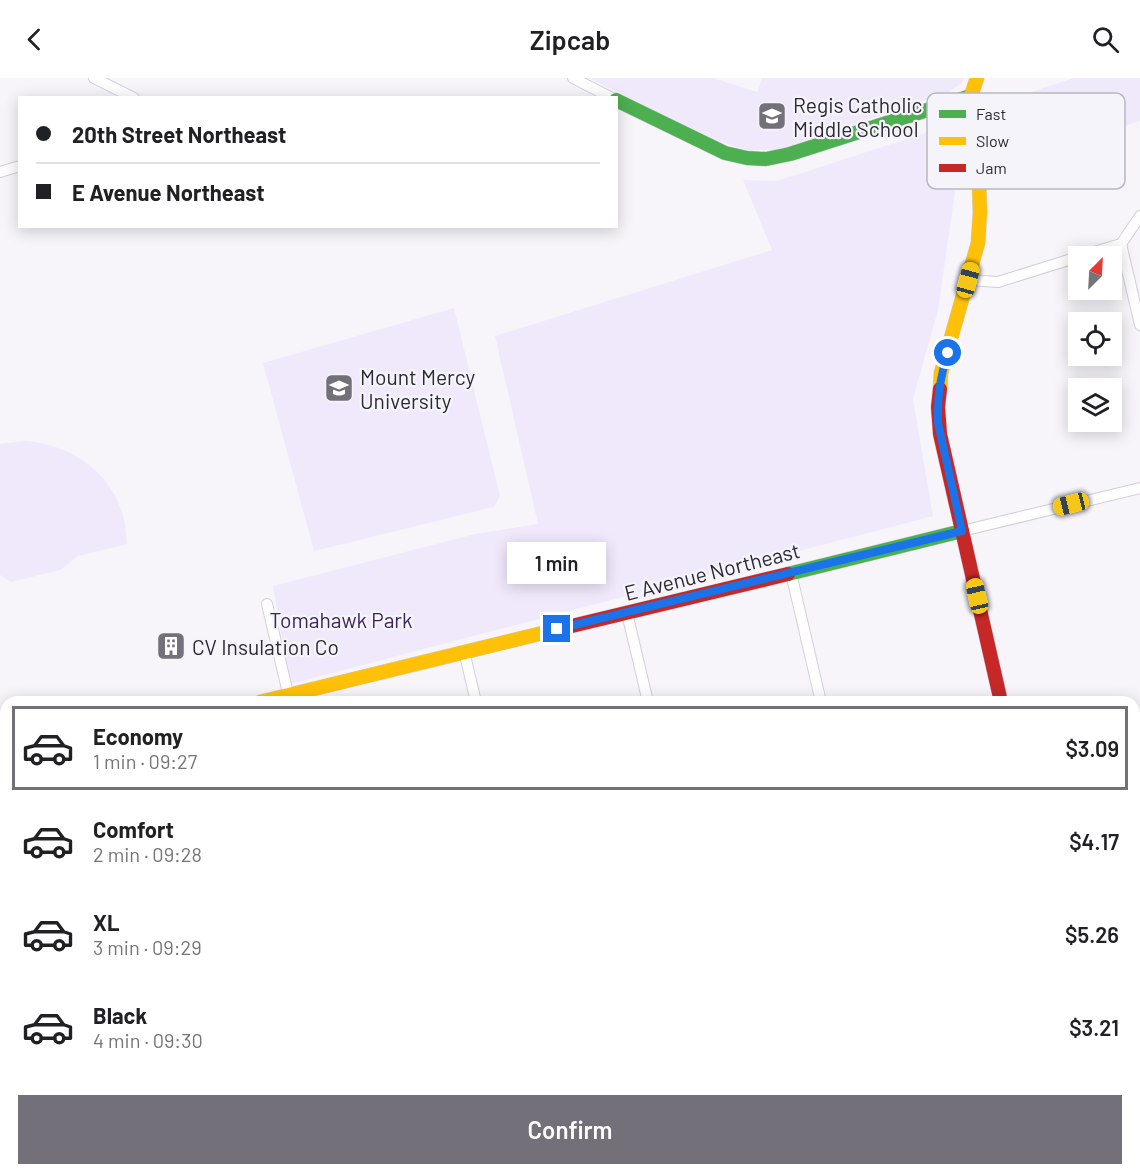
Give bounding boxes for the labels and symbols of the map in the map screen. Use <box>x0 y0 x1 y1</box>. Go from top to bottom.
place label: Regis Catholic Middle School <box>793 92 923 141</box>
legend <box>927 93 1125 189</box>
school or university icon: Regis Catholic Middle School <box>756 100 788 132</box>
text: Fast <box>976 104 1006 123</box>
text: Slow <box>976 131 1009 150</box>
text: Jam <box>976 158 1007 177</box>
north arrow <box>1068 246 1122 300</box>
car <box>955 260 981 300</box>
route start <box>934 339 961 366</box>
place label: Mount Mercy University <box>360 364 475 413</box>
school or university icon: Mount Mercy University <box>323 372 355 404</box>
car <box>1051 491 1091 517</box>
street label: E Avenue Northeast <box>622 537 802 605</box>
callout: 1 min <box>508 542 606 584</box>
car <box>964 576 990 616</box>
park label: Tomahawk Park <box>269 607 413 632</box>
route end <box>543 615 570 642</box>
building icon: CV Insulation Co <box>155 630 187 662</box>
place label: CV Insulation Co <box>192 634 339 659</box>

